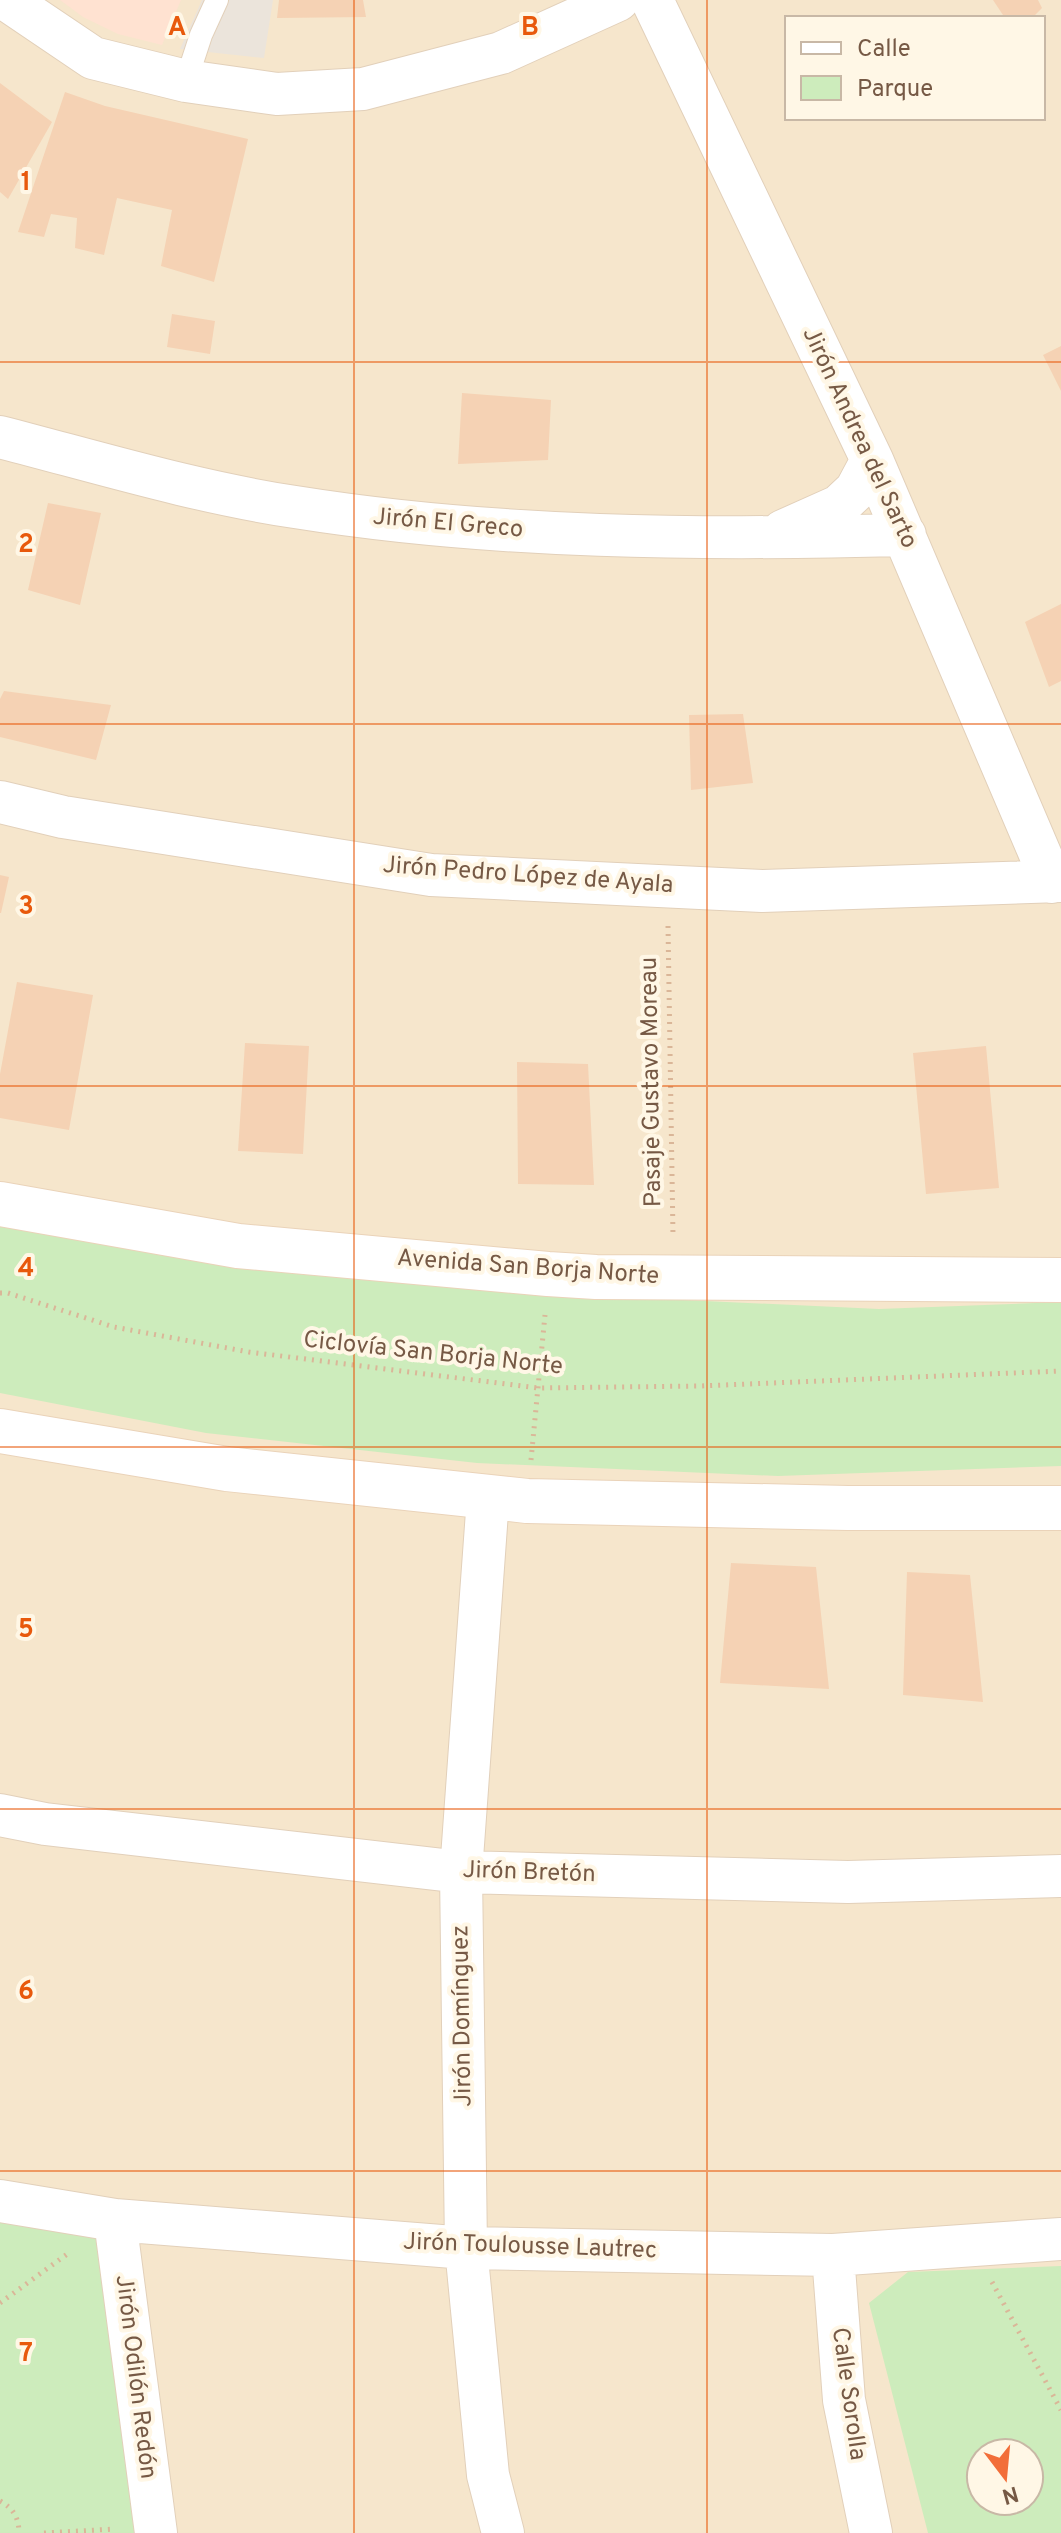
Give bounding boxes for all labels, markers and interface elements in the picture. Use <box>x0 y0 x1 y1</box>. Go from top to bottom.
text: A <box>168 12 186 45</box>
text: B <box>521 12 539 45</box>
legend <box>785 16 1045 120</box>
text: Calle <box>857 35 911 65</box>
text: Parque <box>857 75 933 105</box>
text: 1 <box>21 167 31 200</box>
street label: Jirón Andrea del Sarto <box>795 323 923 553</box>
street label: Jirón El Greco <box>371 502 525 546</box>
text: 2 <box>18 529 34 562</box>
street label: Jirón Pedro López de Ayala <box>382 851 674 901</box>
text: 3 <box>18 891 34 924</box>
street label: Pasaje Gustavo Moreau <box>635 957 669 1207</box>
street label: Avenida San Borja Norte <box>396 1244 660 1292</box>
text: 4 <box>18 1253 34 1286</box>
street label: Ciclovía San Borja Norte <box>302 1325 564 1383</box>
text: 5 <box>18 1614 34 1647</box>
street label: Jirón Bretón <box>462 1856 596 1890</box>
street label: Jirón Domínguez <box>446 1925 480 2107</box>
text: 6 <box>18 1976 34 2009</box>
street label: Jirón Toulousse Lautrec <box>403 2228 657 2266</box>
street label: Jirón Odilón Redón <box>108 2273 162 2481</box>
street label: Calle Sorolla <box>824 2326 872 2462</box>
text: 7 <box>19 2338 33 2371</box>
north arrow <box>965 2437 1045 2517</box>
text: N <box>999 2479 1021 2509</box>

